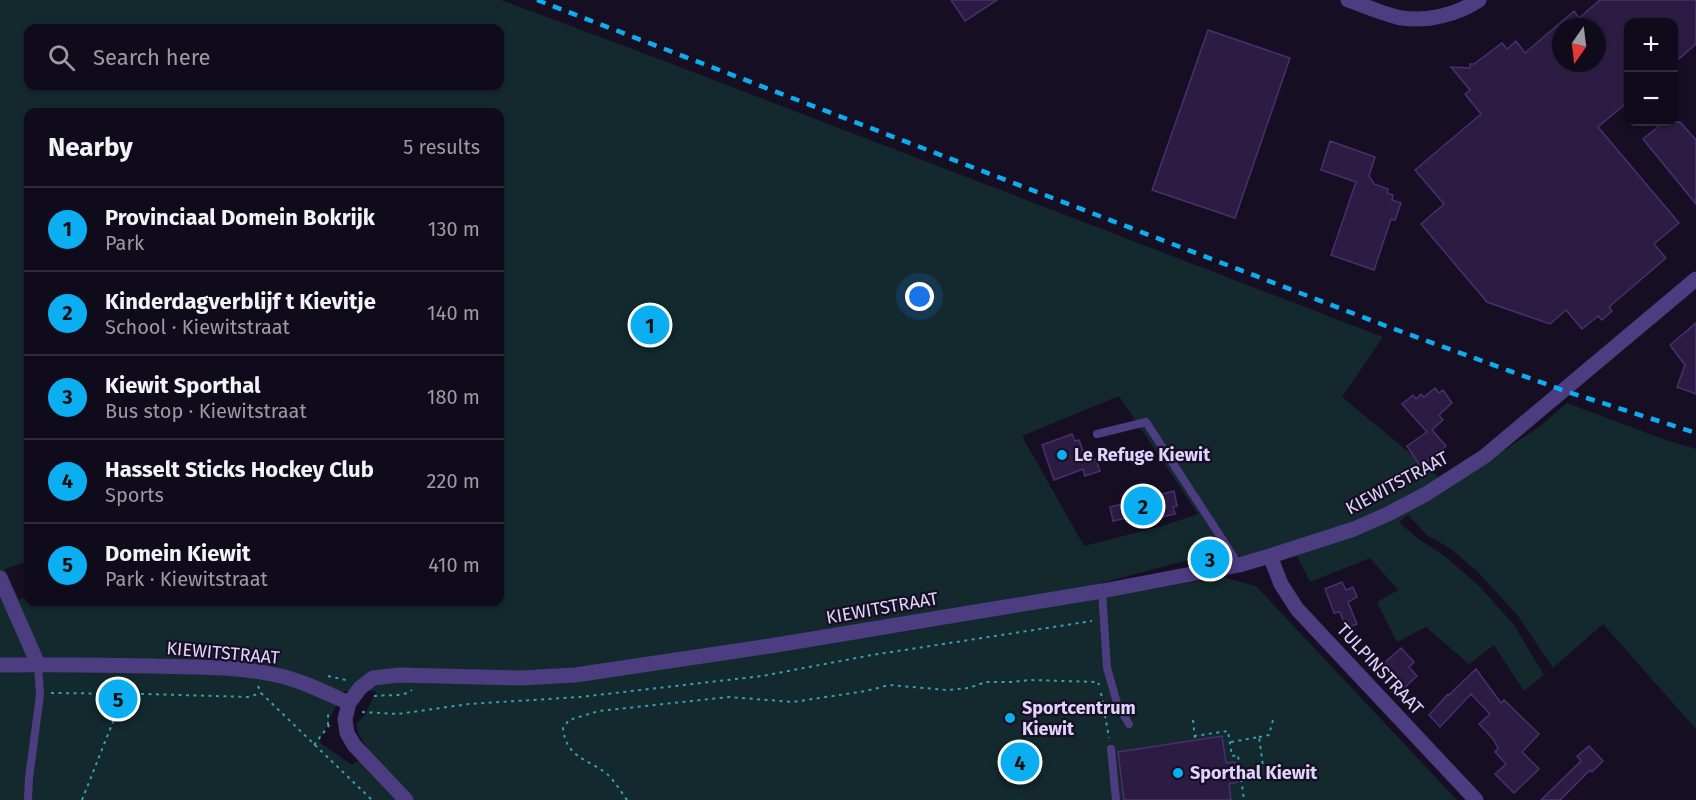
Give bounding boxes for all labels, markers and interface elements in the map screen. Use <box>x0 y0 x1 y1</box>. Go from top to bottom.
north arrow <box>1552 18 1606 72</box>
map controls <box>1624 18 1678 126</box>
button: + <box>1624 18 1678 72</box>
search box <box>24 24 504 90</box>
icon: search <box>45 41 78 74</box>
text: Search here <box>93 44 211 71</box>
button: − <box>1624 72 1678 126</box>
text: Nearby <box>48 132 133 163</box>
text: 5 results <box>403 135 480 159</box>
text: Provinciaal Domein Bokrijk <box>105 204 375 231</box>
text: 1 <box>63 217 72 241</box>
text: 130 m <box>428 217 480 241</box>
text: Park <box>105 231 144 255</box>
your location <box>905 282 934 311</box>
text: Kinderdagverblijf t Kievitje <box>105 288 376 315</box>
text: 2 <box>62 301 73 325</box>
text: 140 m <box>427 301 480 325</box>
pin: 1 <box>630 302 670 348</box>
text: School · Kiewitstraat <box>105 315 290 339</box>
text: Kiewit Sporthal <box>105 372 261 399</box>
text: 3 <box>62 385 73 409</box>
text: 180 m <box>427 385 480 409</box>
text: Bus stop · Kiewitstraat <box>105 399 307 423</box>
place label: Le Refuge Kiewit <box>1074 444 1211 466</box>
street label: KIEWITSTRAAT <box>1342 446 1453 519</box>
marker: Le Refuge Kiewit <box>1055 448 1069 462</box>
text: Hasselt Sticks Hockey Club <box>105 456 374 483</box>
text: 4 <box>62 469 73 493</box>
text: 220 m <box>427 469 480 493</box>
text: Sports <box>105 483 164 507</box>
pin: 2 <box>1124 484 1162 528</box>
pin: 3 <box>1190 536 1230 582</box>
text: Domein Kiewit <box>105 540 250 567</box>
text: 5 <box>62 553 73 577</box>
text: 410 m <box>428 553 480 577</box>
text: Park · Kiewitstraat <box>105 567 268 591</box>
street label: KIEWITSTRAAT <box>824 587 940 629</box>
street label: TULPINSTRAAT <box>1332 619 1428 720</box>
street label: KIEWITSTRAAT <box>166 637 281 669</box>
pin: 5 <box>98 676 138 722</box>
place label: Sportcentrum Kiewit <box>1022 697 1136 740</box>
marker: Sportcentrum Kiewit <box>1003 711 1017 725</box>
pin: 4 <box>1000 740 1040 784</box>
place label: Sporthal Kiewit <box>1190 762 1318 784</box>
marker: Sporthal Kiewit <box>1171 766 1185 780</box>

